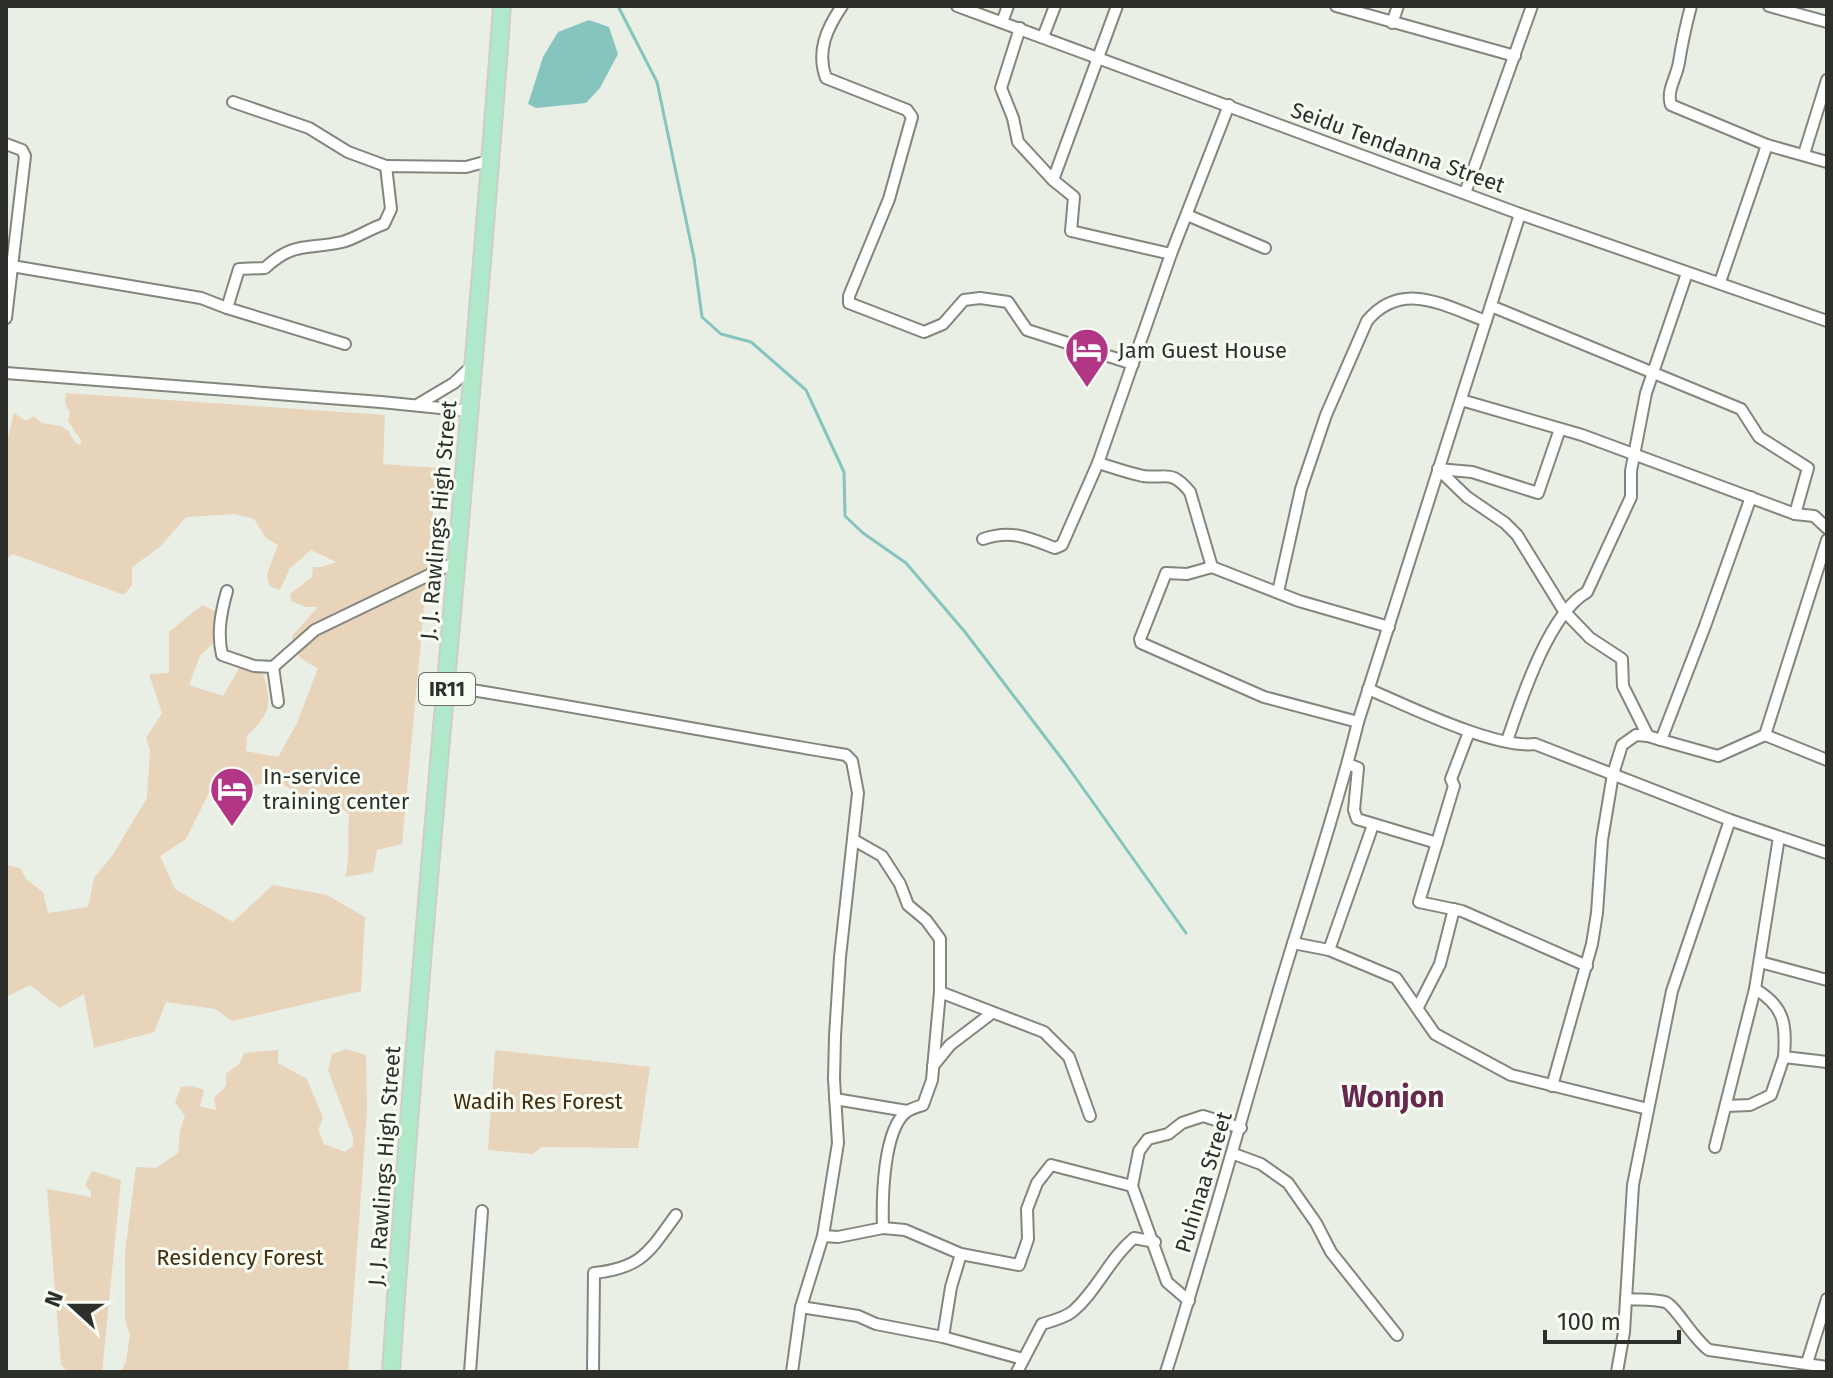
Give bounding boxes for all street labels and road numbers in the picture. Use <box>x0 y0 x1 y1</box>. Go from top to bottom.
street label: Seidu Tendanna Street <box>1287 96 1508 199</box>
street label: J. J. Rawlings High Street <box>415 399 462 641</box>
road number: IR11 <box>419 673 475 705</box>
street label: J. J. Rawlings High Street <box>363 1045 406 1287</box>
street label: Puhinaa Street <box>1169 1108 1238 1256</box>

